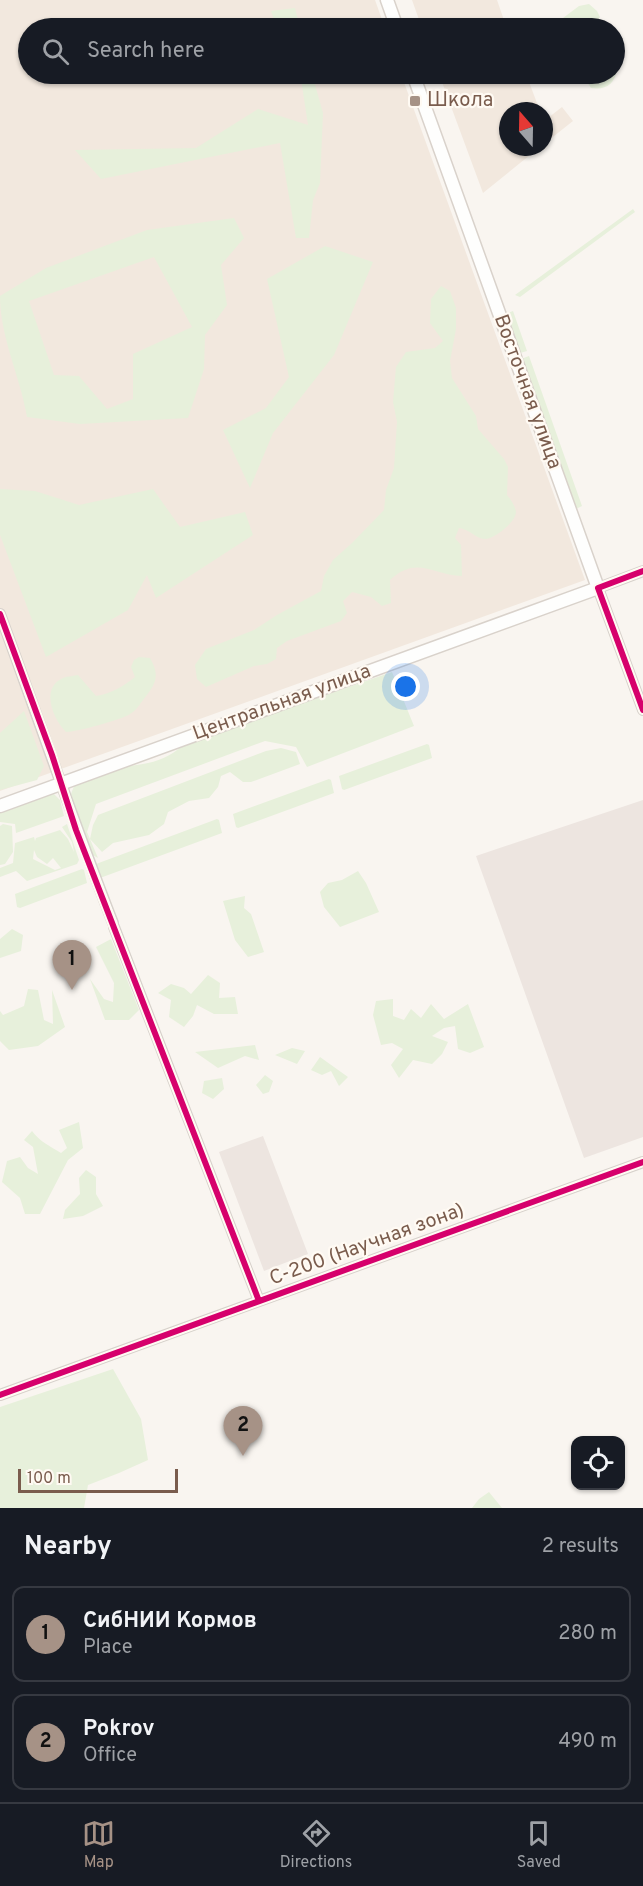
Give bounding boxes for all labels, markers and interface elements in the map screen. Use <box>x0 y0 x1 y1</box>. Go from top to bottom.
search box <box>18 18 625 84</box>
icon: search <box>39 35 72 68</box>
text: Search here <box>87 38 205 65</box>
place label: Школа <box>427 88 493 114</box>
marker: Школа <box>408 94 422 108</box>
north arrow <box>499 102 553 156</box>
street label: Восточная улица <box>487 311 567 473</box>
street label: Центральная улица <box>189 659 375 747</box>
your location <box>391 672 420 701</box>
pin: 1 <box>52 940 92 990</box>
street label: С-200 (Научная зона) <box>266 1198 468 1292</box>
pin: 2 <box>224 1406 262 1456</box>
map controls <box>571 1436 625 1490</box>
button: locate <box>571 1436 625 1490</box>
scale bar <box>18 1466 178 1494</box>
text: 100 m <box>27 1469 71 1489</box>
text: Nearby <box>24 1531 112 1564</box>
text: 2 results <box>542 1534 619 1560</box>
text: СибНИИ Кормов <box>83 1608 257 1635</box>
text: 1 <box>42 1621 50 1647</box>
text: 280 m <box>558 1621 617 1647</box>
text: Place <box>83 1635 133 1661</box>
text: Pokrov <box>83 1716 155 1743</box>
text: 2 <box>39 1729 52 1755</box>
text: 490 m <box>559 1729 617 1755</box>
text: Office <box>83 1743 137 1769</box>
tab: Map <box>82 1817 115 1873</box>
tab: Directions <box>280 1817 352 1873</box>
tab: Saved <box>517 1817 561 1873</box>

